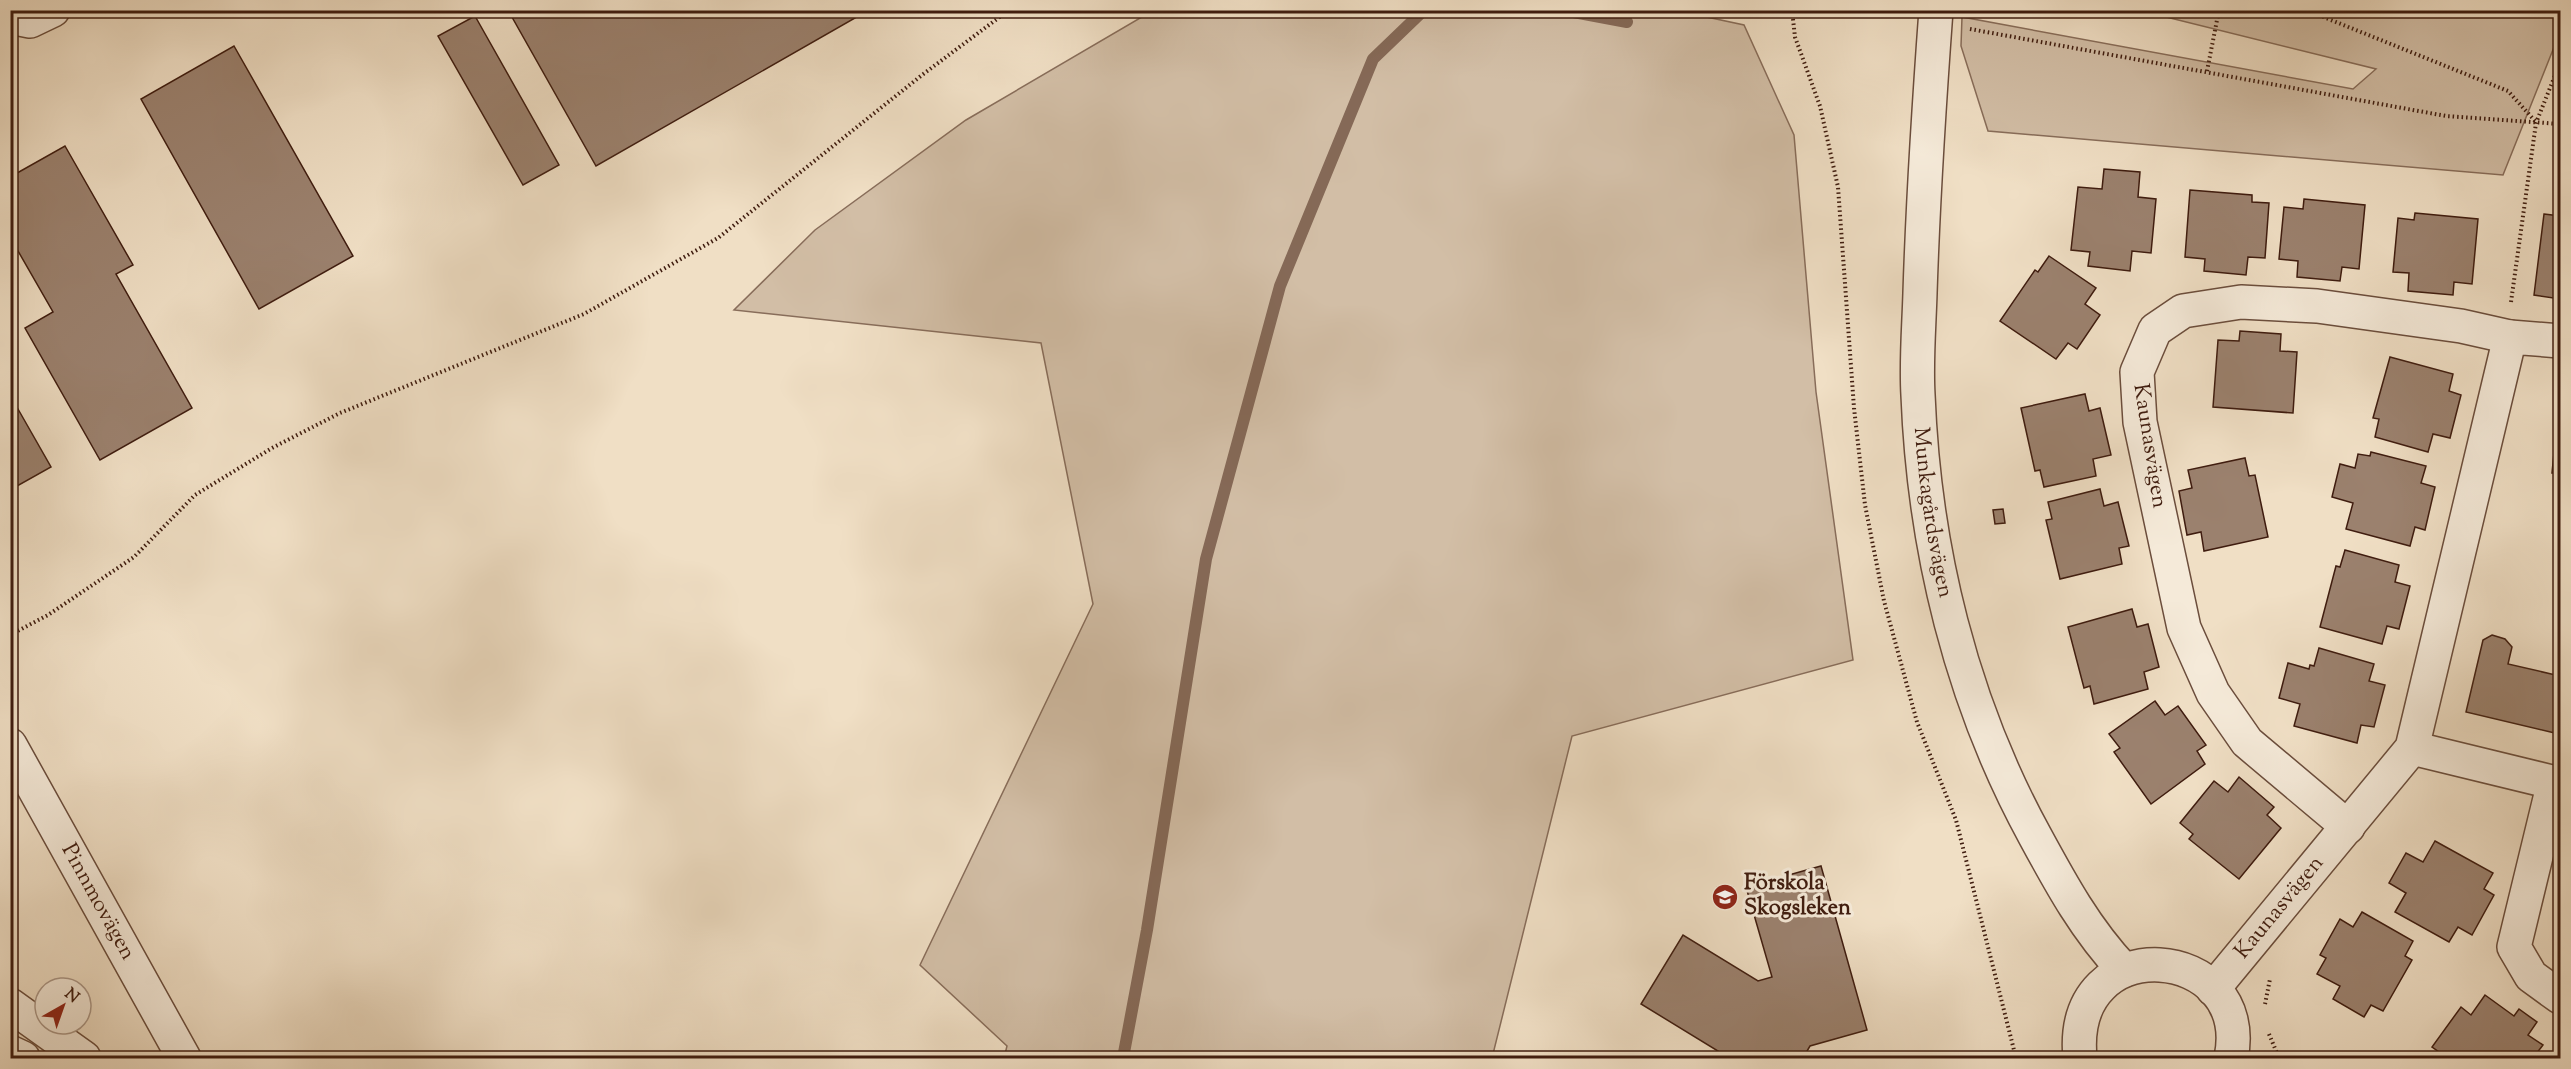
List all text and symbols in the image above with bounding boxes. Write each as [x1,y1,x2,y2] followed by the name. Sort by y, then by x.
[2123,382,2175,510] street label: Kaunasvägen
[1904,426,1961,601] street label: Munkagårdsvägen
[52,838,143,967] street label: Pinnmovägen
[2228,849,2332,967] street label: Kaunasvägen
[1744,868,1851,925] place label: Förskola Skogsleken
[1710,882,1740,912] school or university icon: Förskola Skogsleken
[33,976,93,1036] north arrow
[59,984,83,1009] text: N

